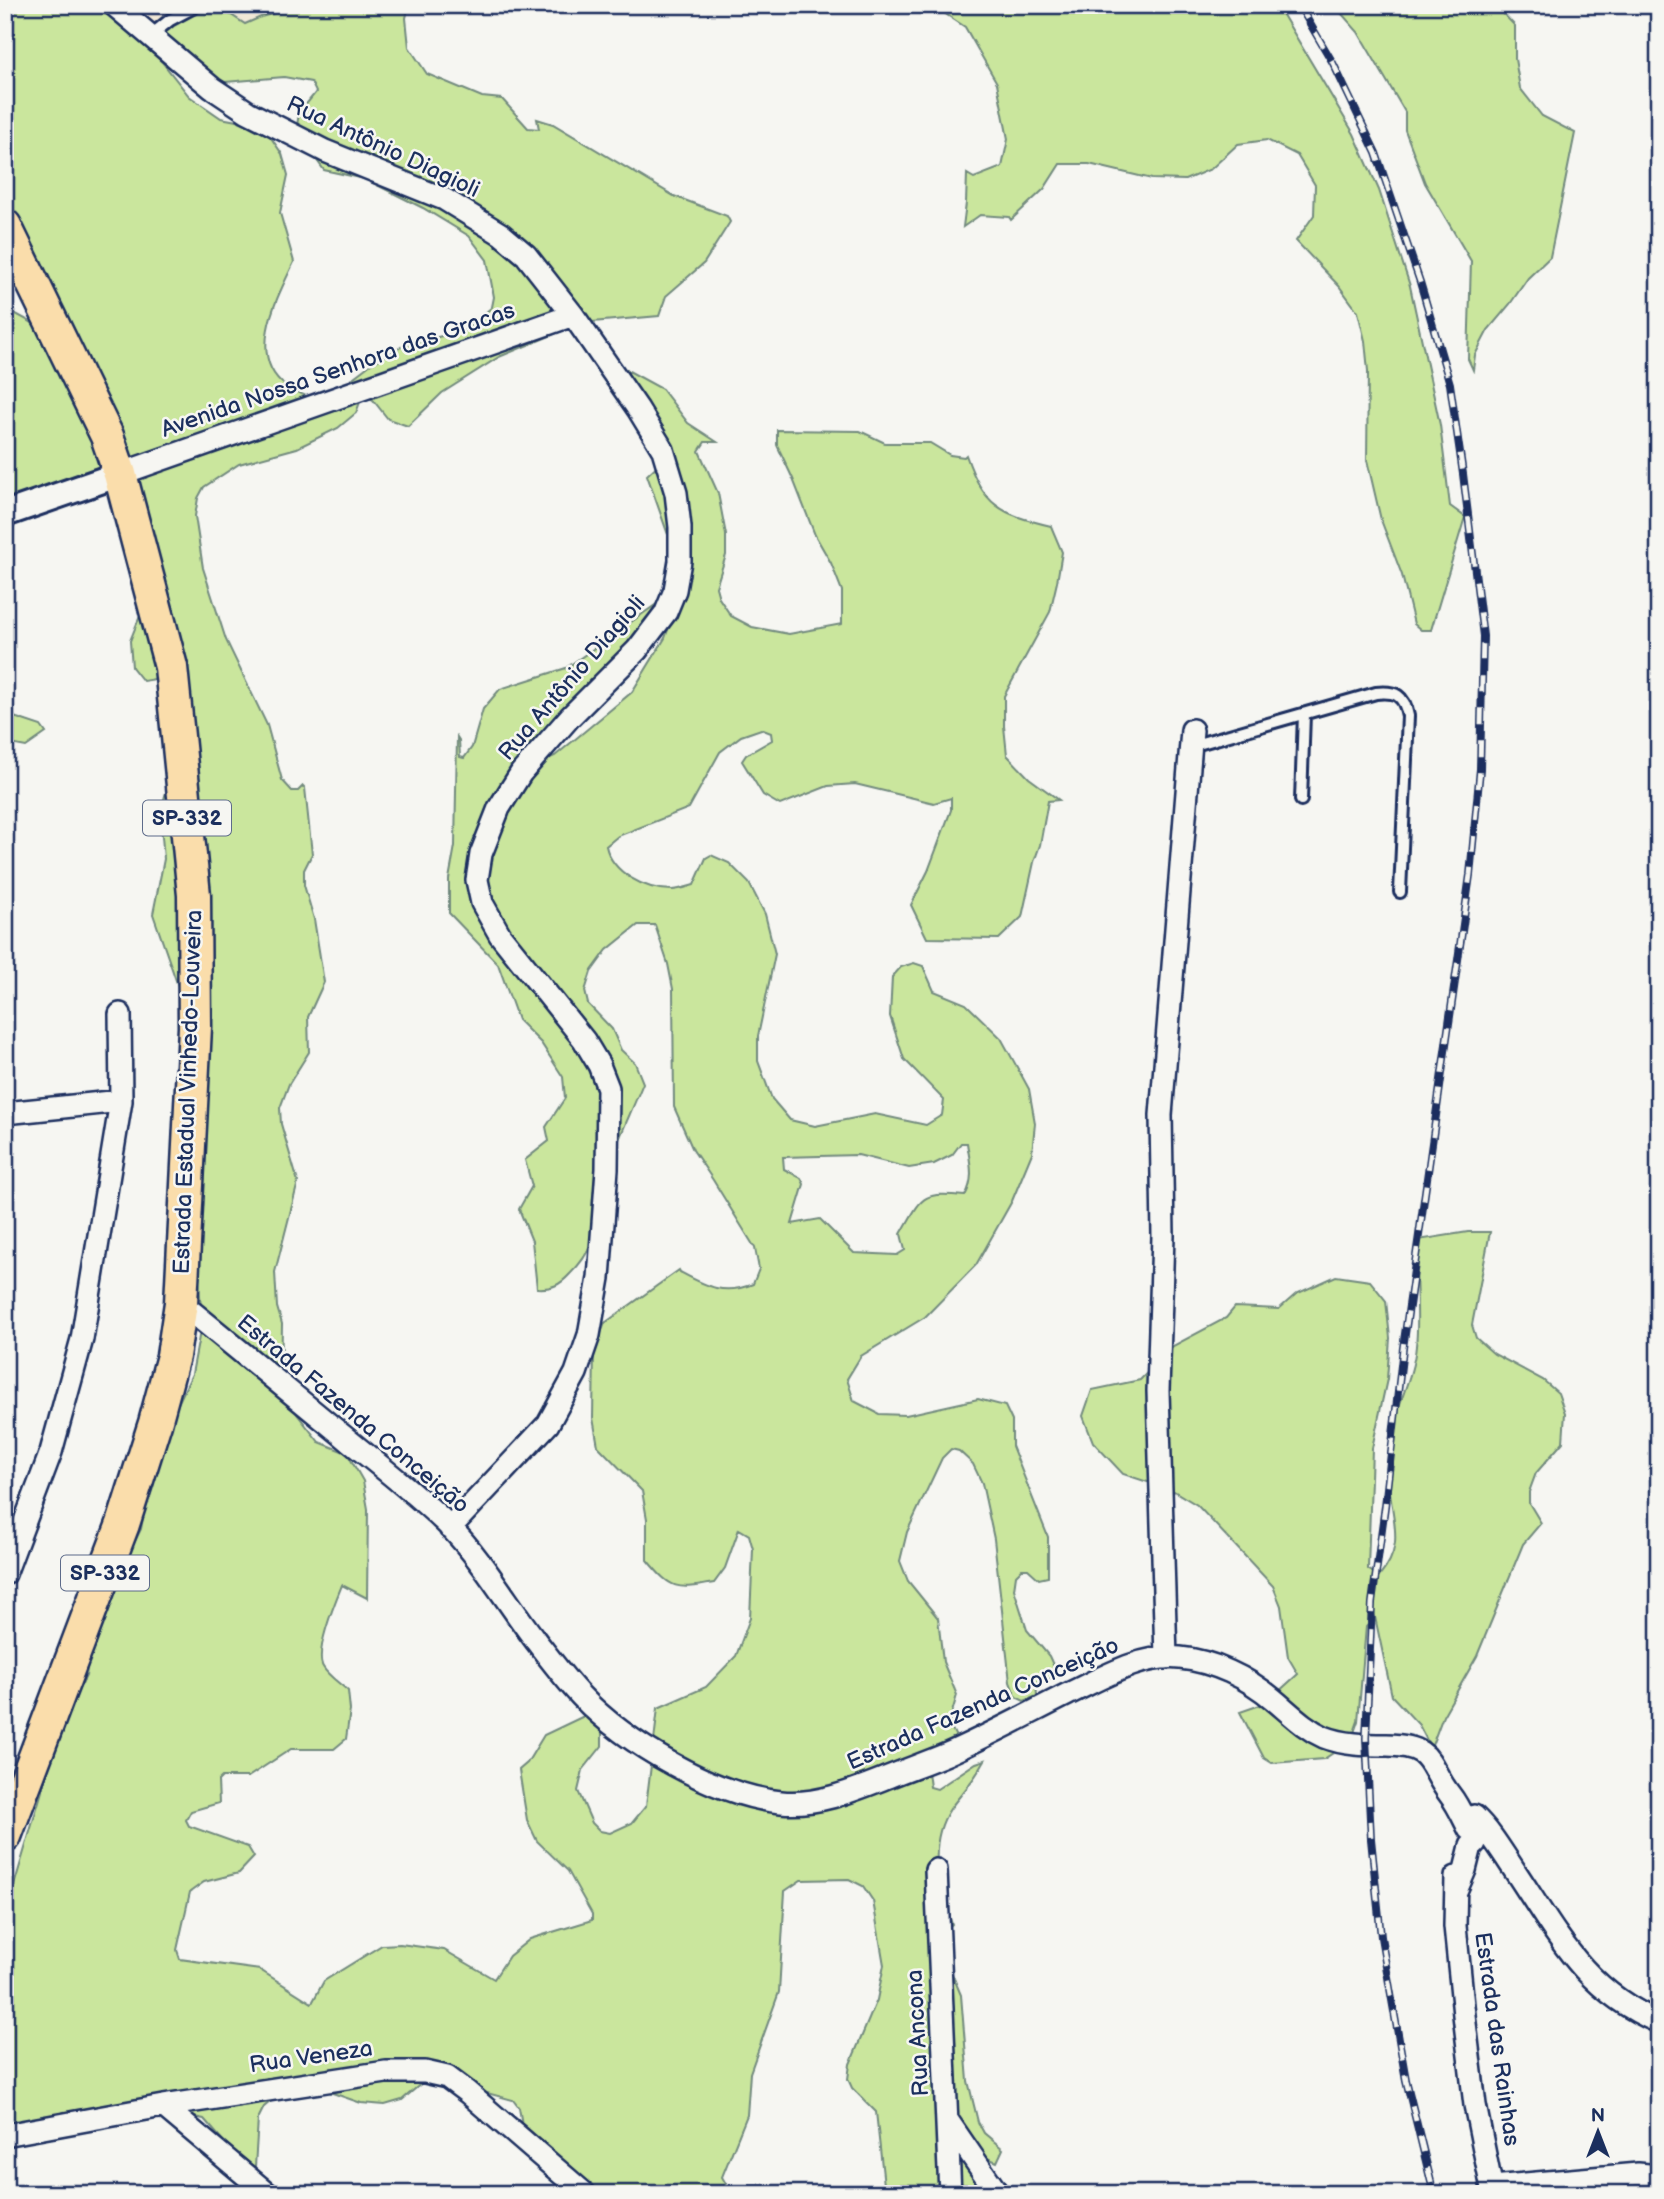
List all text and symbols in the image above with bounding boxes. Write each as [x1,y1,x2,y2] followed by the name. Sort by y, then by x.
[282,90,484,204] street label: Rua Antônio Diagioli
[157,296,519,444] street label: Avenida Nossa Senhora das Gracas
[493,590,651,766] street label: Rua Antônio Diagioli
[143,800,231,836] road number: SP-332
[168,909,208,1275] street label: Estrada Estadual Vinhedo-Louveira
[231,1309,475,1519] street label: Estrada Fazenda Conceição
[61,1556,149,1590] road number: SP-332
[843,1631,1123,1777] street label: Estrada Fazenda Conceição
[1468,1930,1526,2148] street label: Estrada das Rainhas
[901,1969,935,2097] street label: Rua Ancona
[248,2034,374,2080] street label: Rua Veneza
[1562,2098,1632,2168] north arrow
[1591,2105,1605,2128] text: N

